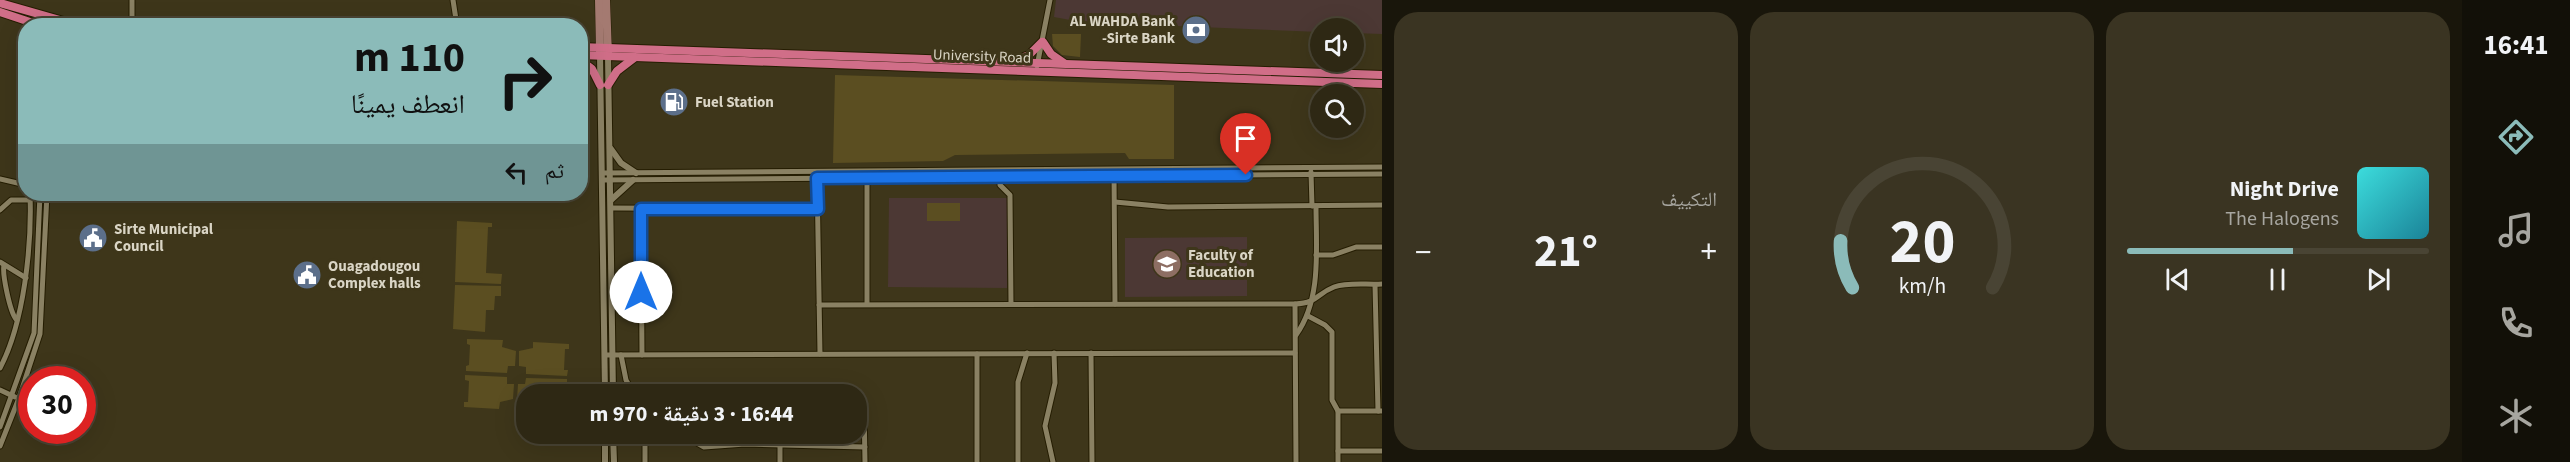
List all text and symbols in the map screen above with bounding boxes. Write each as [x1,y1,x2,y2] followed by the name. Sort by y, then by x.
[1069,11,1176,49] place label: AL WAHDA Bank -Sirte Bank
[1180,14,1212,46] bank icon: AL WAHDA Bank -Sirte Bank
[1310,18,1364,138] map controls
[1310,18,1364,72] button: sound
[2483,26,2549,65] text: 16:41
[354,28,465,88] text: 110 m
[486,42,564,120] icon: right
[932,44,1031,69] street label: University Road
[1310,84,1364,138] button: search
[351,85,465,124] text: انعطف يمينًا
[658,86,690,118] fuel station icon: Fuel Station
[695,92,774,113] place label: Fuel Station
[1220,113,1271,175] pin
[2495,116,2537,158] icon: directions
[1229,122,1262,155] icon: arrive
[545,155,564,187] text: ثم
[500,156,533,189] icon: left
[2230,173,2339,205] text: Night Drive
[1661,186,1717,214] text: التكييف
[1889,198,1955,287] text: 20
[2225,205,2339,233] text: The Halogens
[2495,209,2537,251] icon: music
[114,219,214,257] place label: Sirte Municipal Council
[1534,220,1598,284] text: 21°
[77,222,109,254] public building icon: Sirte Municipal Council
[1415,229,1431,276] text: −
[1701,229,1717,276] text: +
[1188,245,1254,283] place label: Faculty of Education
[1151,248,1183,280] school or university icon: Faculty of Education
[328,256,421,294] place label: Ouagadougou Complex halls
[291,259,323,291] public building icon: Ouagadougou Complex halls
[609,260,673,324] position arrow
[2161,263,2194,296] icon: previous
[2261,263,2294,296] icon: pause
[2362,263,2395,296] icon: next
[1898,271,1946,302] text: km/h
[2495,302,2537,344] icon: phone
[18,366,96,444] speed limit sign: 30
[2495,395,2537,437] icon: climate
[589,398,794,430] text: 16:44 · 3 دقيقة · 970 m

